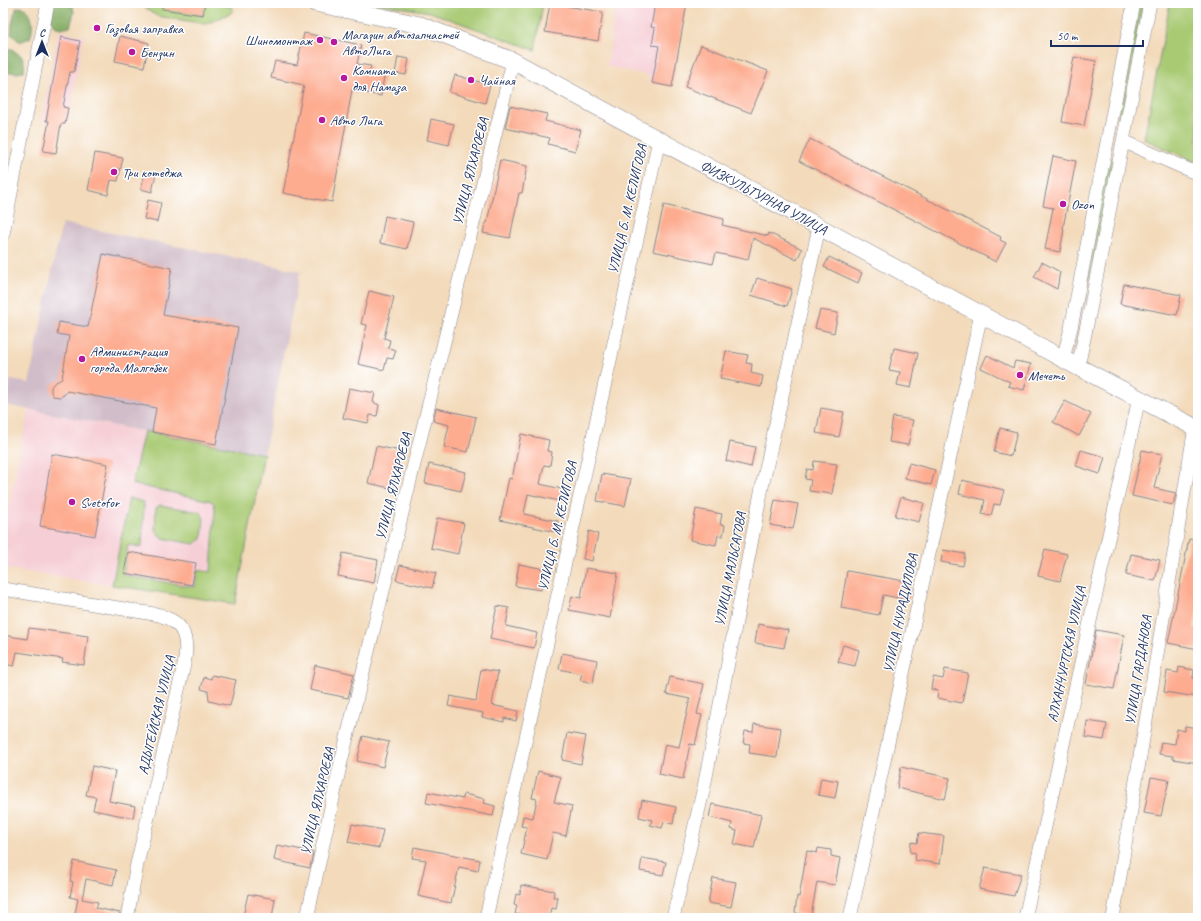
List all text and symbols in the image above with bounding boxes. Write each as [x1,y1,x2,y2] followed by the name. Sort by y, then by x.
[105,20,184,37] place label: Газовая заправка
[22,22,62,62] north arrow
[1051,22,1143,48] scale bar
[92,23,102,33] marker: Газовая заправка
[39,25,46,39] text: С
[342,26,460,59] place label: Магазин автозапчастей АвтоЛига
[1057,28,1079,44] text: 50 m
[245,32,314,49] place label: Шиномонтаж
[315,35,325,45] marker: Шиномонтаж
[329,37,339,47] marker: Магазин автозапчастей АвтоЛига
[140,44,175,61] place label: Бензин
[127,47,137,57] marker: Бензин
[352,62,407,95] place label: Комната для Намаза
[479,72,516,89] place label: Чайная
[339,73,349,83] marker: Комната для Намаза
[466,75,476,85] marker: Чайная
[330,112,384,129] place label: Авто Лига
[317,115,327,125] marker: Авто Лига
[449,115,492,226] street label: УЛИЦА ЯЛХАРОЕВА
[604,142,651,275] street label: УЛИЦА Б. М. КЕЛИГОВА
[697,157,831,239] street label: ФИЗКУЛЬТУРНАЯ УЛИЦА
[122,164,183,181] place label: Три котеджа
[109,167,119,177] marker: Три котеджа
[1071,196,1095,213] place label: Ozon
[1058,199,1068,209] marker: Ozon
[90,343,169,376] place label: Администрация города Малгобек
[77,354,87,364] marker: Администрация города Малгобек
[1028,367,1066,384] place label: Мечеть
[1015,370,1025,380] marker: Мечеть
[372,430,415,541] street label: УЛИЦА ЯЛХАРОЕВА
[534,459,581,592] street label: УЛИЦА Б. М. КЕЛИГОВА
[80,494,121,511] place label: Svetofor
[67,497,77,507] marker: Svetofor
[711,510,750,628] street label: УЛИЦА МАЛЬСАГОВА
[880,551,922,674] street label: УЛИЦА НУРАДИЛОВА
[1044,584,1089,723] street label: АЛХАНЧУРТСКАЯ УЛИЦА
[1121,613,1156,726] street label: УЛИЦА ГАРДАНОВА
[135,653,179,776] street label: АДЫГЕЙСКАЯ УЛИЦА
[297,745,338,856] street label: УЛИЦА ЯЛХАРОЕВА

